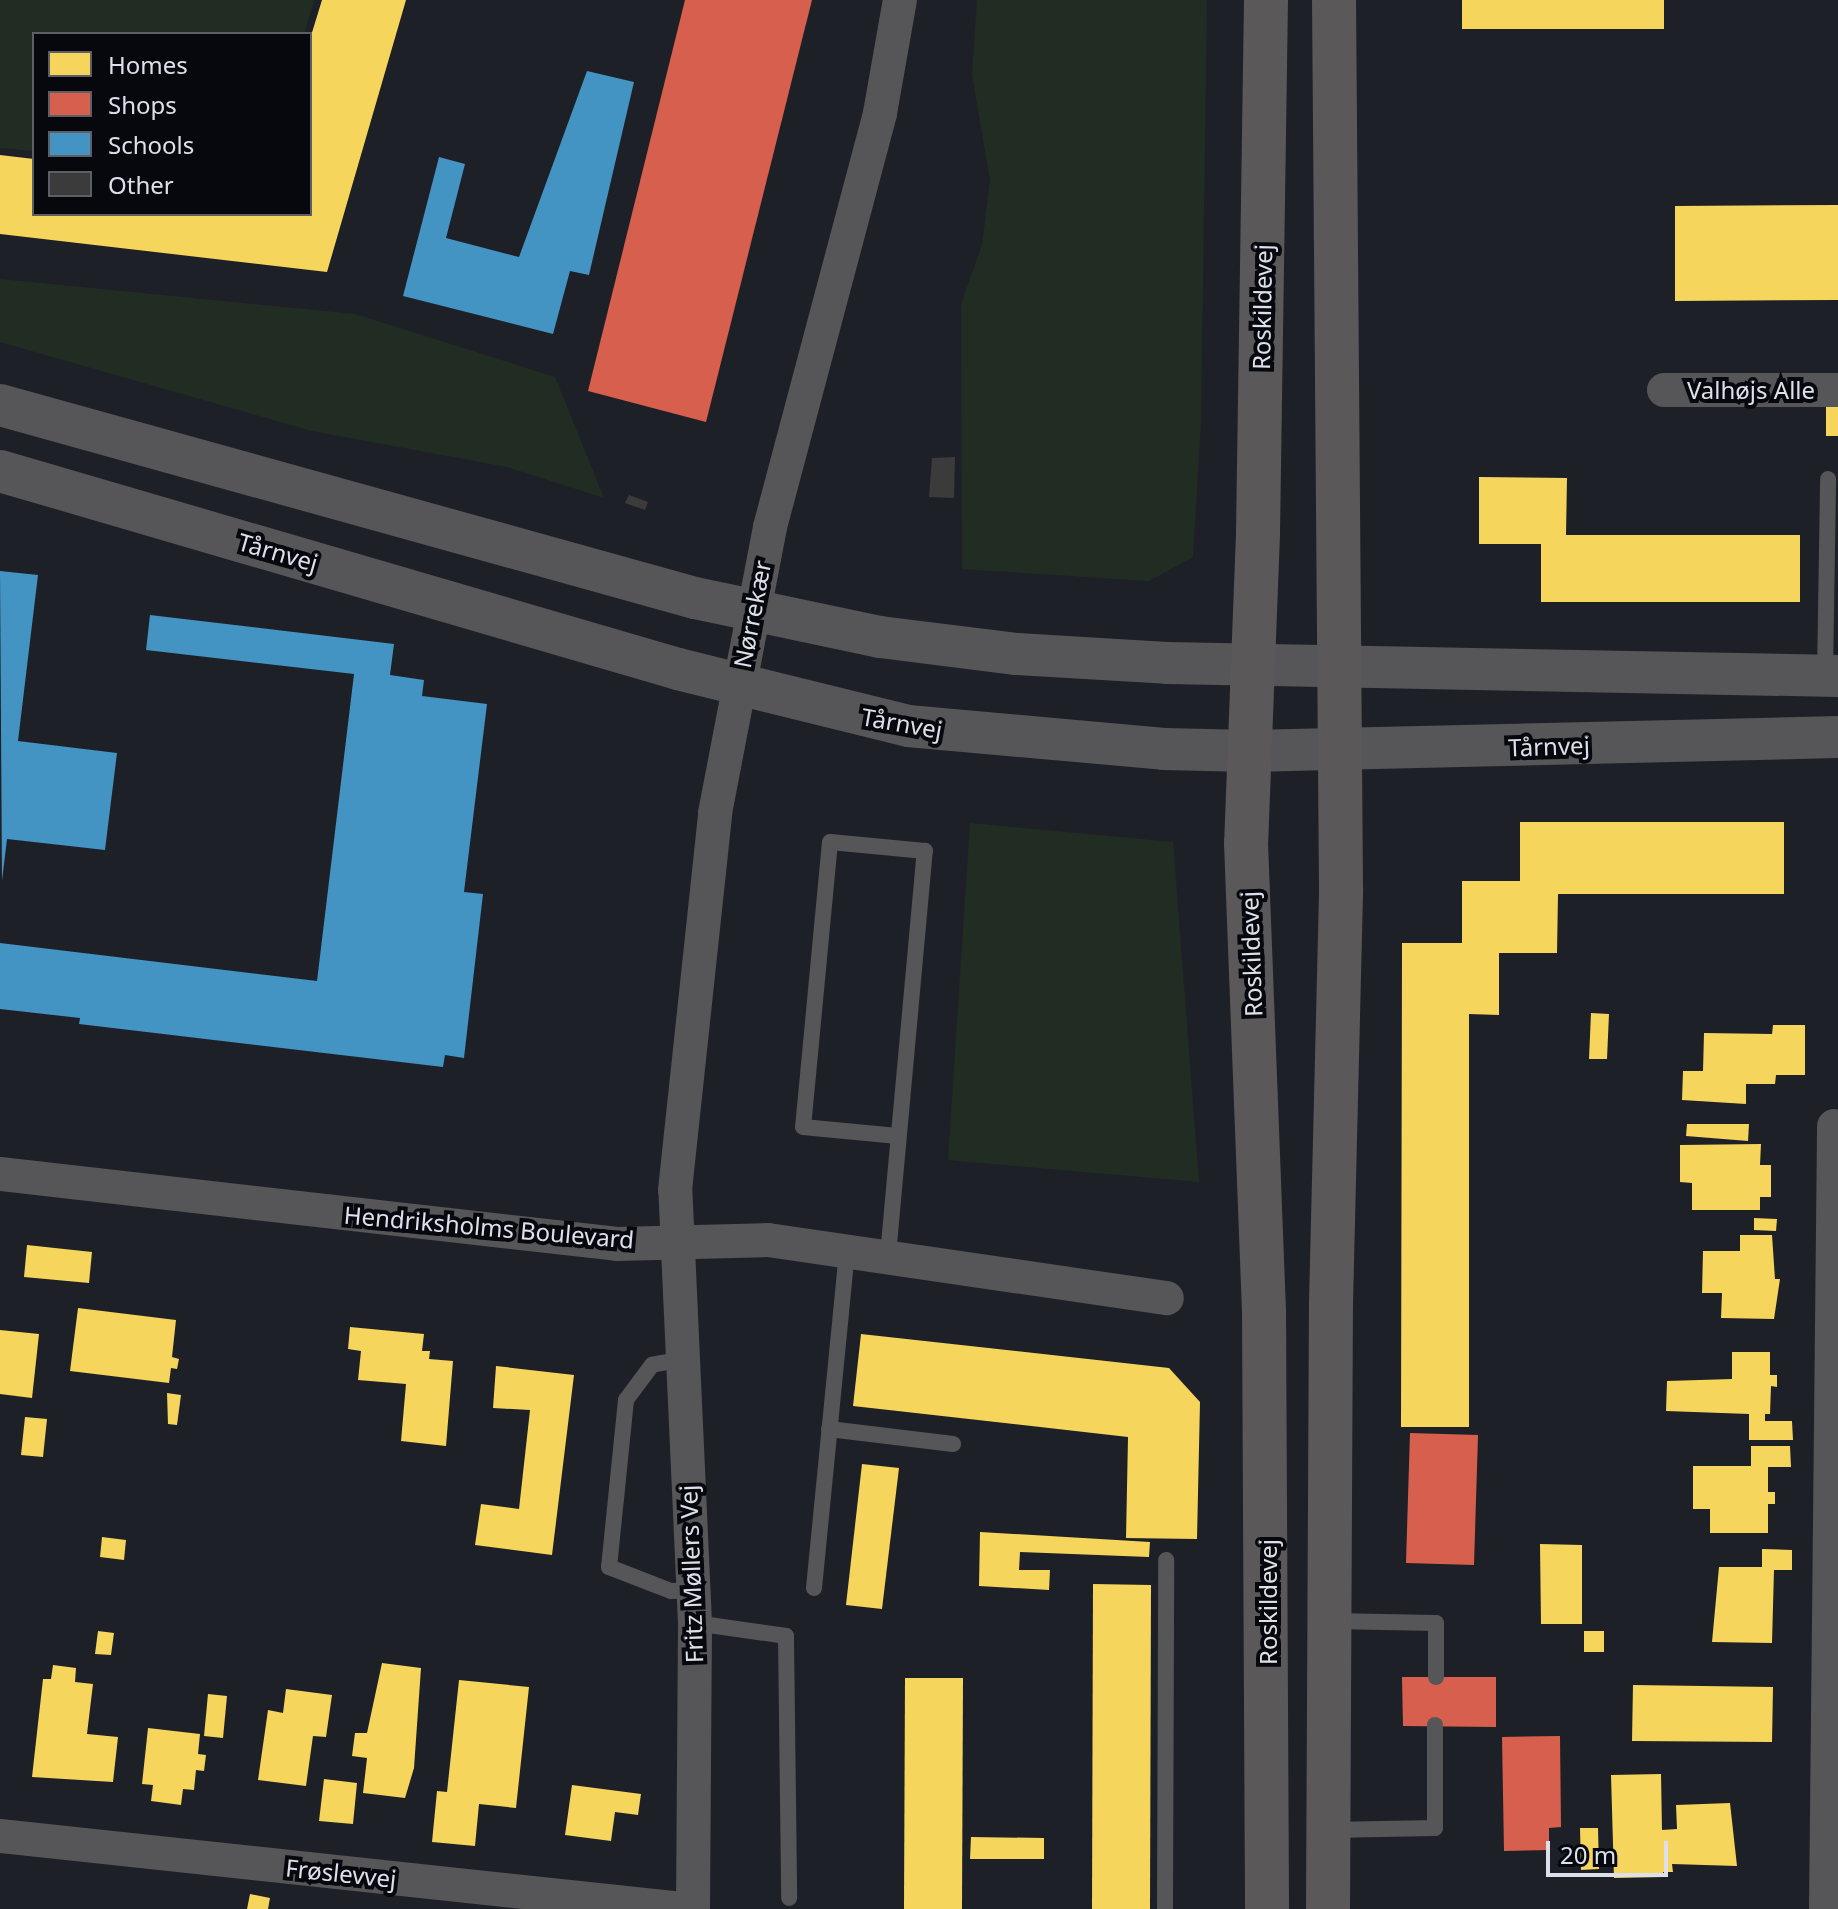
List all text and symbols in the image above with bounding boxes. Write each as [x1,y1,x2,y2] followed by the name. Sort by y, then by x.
[32,32,312,216] legend
[108,48,188,81] text: Homes
[108,88,177,121] text: Shops
[108,128,194,161] text: Schools
[108,168,174,201] text: Other
[1247,244,1277,370] street label: Roskildevej
[1687,376,1815,404] street label: Valhøjs Alle
[235,527,321,577] street label: Tårnvej
[727,558,777,670] street label: Nørrekær
[859,702,945,744] street label: Tårnvej
[1508,730,1590,762] street label: Tårnvej
[1234,891,1268,1017] street label: Roskildevej
[343,1200,635,1254] street label: Hendriksholms Boulevard
[673,1484,709,1664] street label: Fritz Møllers Vej
[1254,1539,1282,1665] street label: Roskildevej
[1550,1825,1672,1875] scale bar
[1560,1838,1616,1871] text: 20 m
[284,1853,398,1893] street label: Frøslevvej

